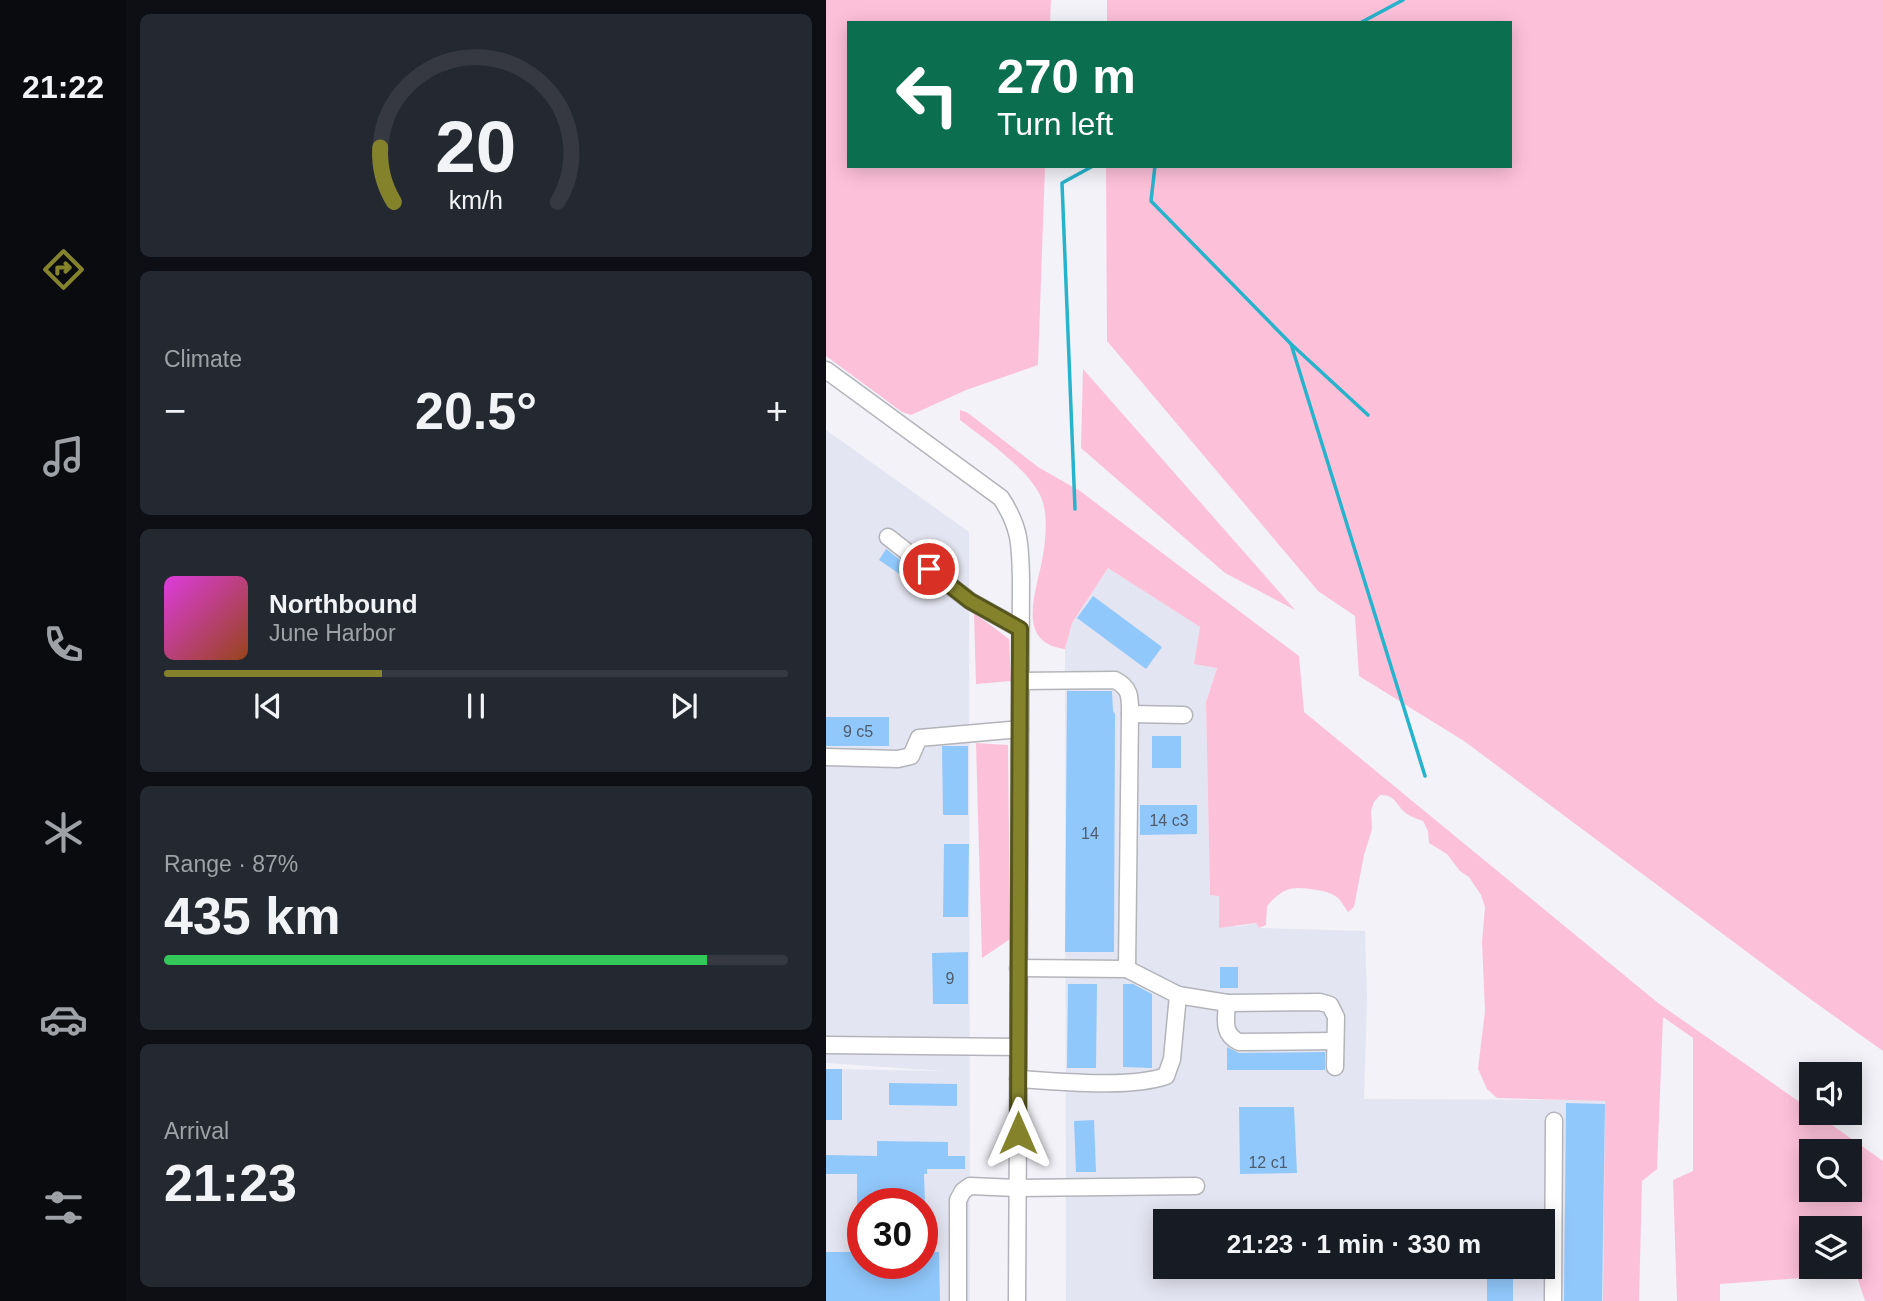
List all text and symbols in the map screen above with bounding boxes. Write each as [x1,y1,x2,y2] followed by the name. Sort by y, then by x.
[882,49,973,140] icon: left
[997,49,1136,103] text: 270 m
[22,69,104,105] text: 21:22
[436,106,516,187] text: 20
[997,106,1113,142] text: Turn left
[449,186,503,214] text: km/h
[39,245,88,294] icon: directions
[164,346,242,372] text: Climate
[415,382,537,440] text: 20.5°
[164,390,186,432] text: −
[766,390,788,432] text: +
[39,432,88,481] icon: music
[899,539,959,599] pin
[910,550,948,588] icon: arrive
[269,589,418,619] text: Northbound
[39,620,88,669] icon: phone
[269,620,396,646] text: June Harbor
[249,687,287,725] icon: previous
[457,687,495,725] icon: pause
[665,687,703,725] icon: next
[843,723,873,740] house number: 9 с5
[39,808,88,857] icon: climate
[1149,812,1189,829] house number: 14 с3
[1081,825,1099,842] house number: 14
[164,851,298,877] text: Range · 87%
[164,887,340,945] text: 435 km
[946,970,955,987] house number: 9
[39,995,88,1044] icon: car
[1799,1062,1862,1279] map controls
[1799,1062,1862,1125] button: sound
[981,1096,1055,1170] position arrow
[164,1118,229,1144] text: Arrival
[1799,1139,1862,1202] button: search
[164,1154,297,1212] text: 21:23
[1248,1154,1288,1171] house number: 12 с1
[39,1183,88,1232] icon: filters
[847,1188,938,1279] speed limit sign: 30
[1799,1216,1862,1279] button: layers
[1227,1229,1481,1259] text: 21:23 · 1 min · 330 m

